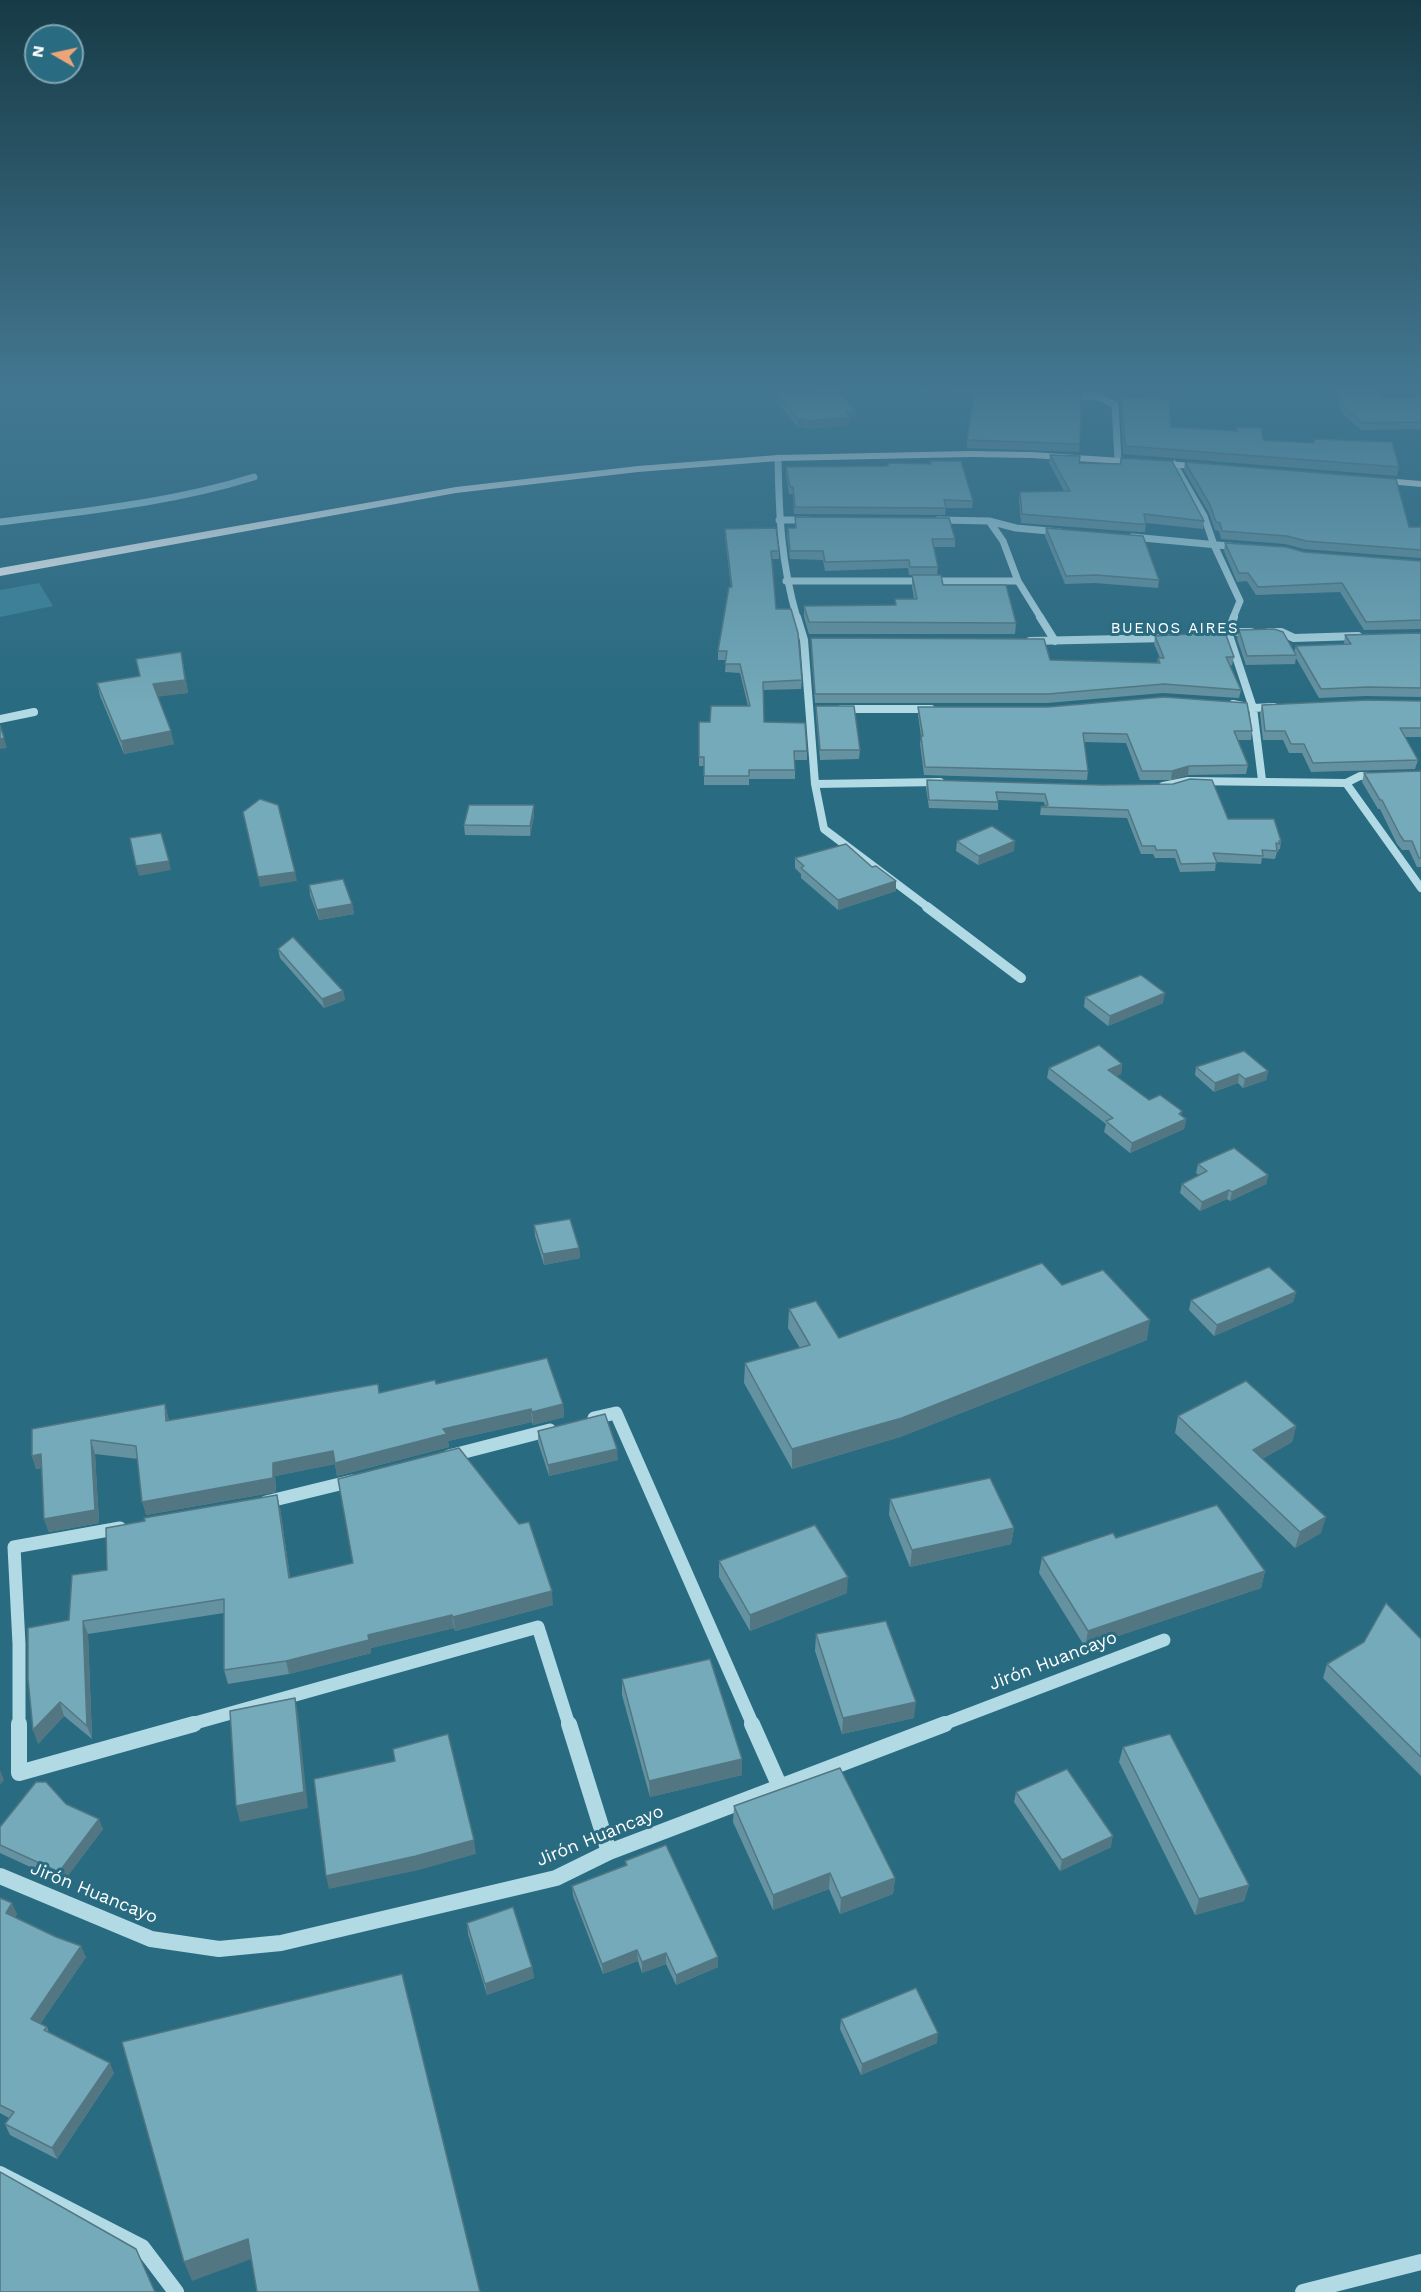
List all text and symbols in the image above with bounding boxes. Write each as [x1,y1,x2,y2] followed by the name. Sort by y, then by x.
[24,24,84,84] north arrow
[27,44,48,59] text: N
[1111,620,1239,638] district label: BUENOS AIRES
[986,1627,1120,1695] street label: Jirón Huancayo
[533,1801,667,1871] street label: Jirón Huancayo
[27,1858,161,1928] street label: Jirón Huancayo

